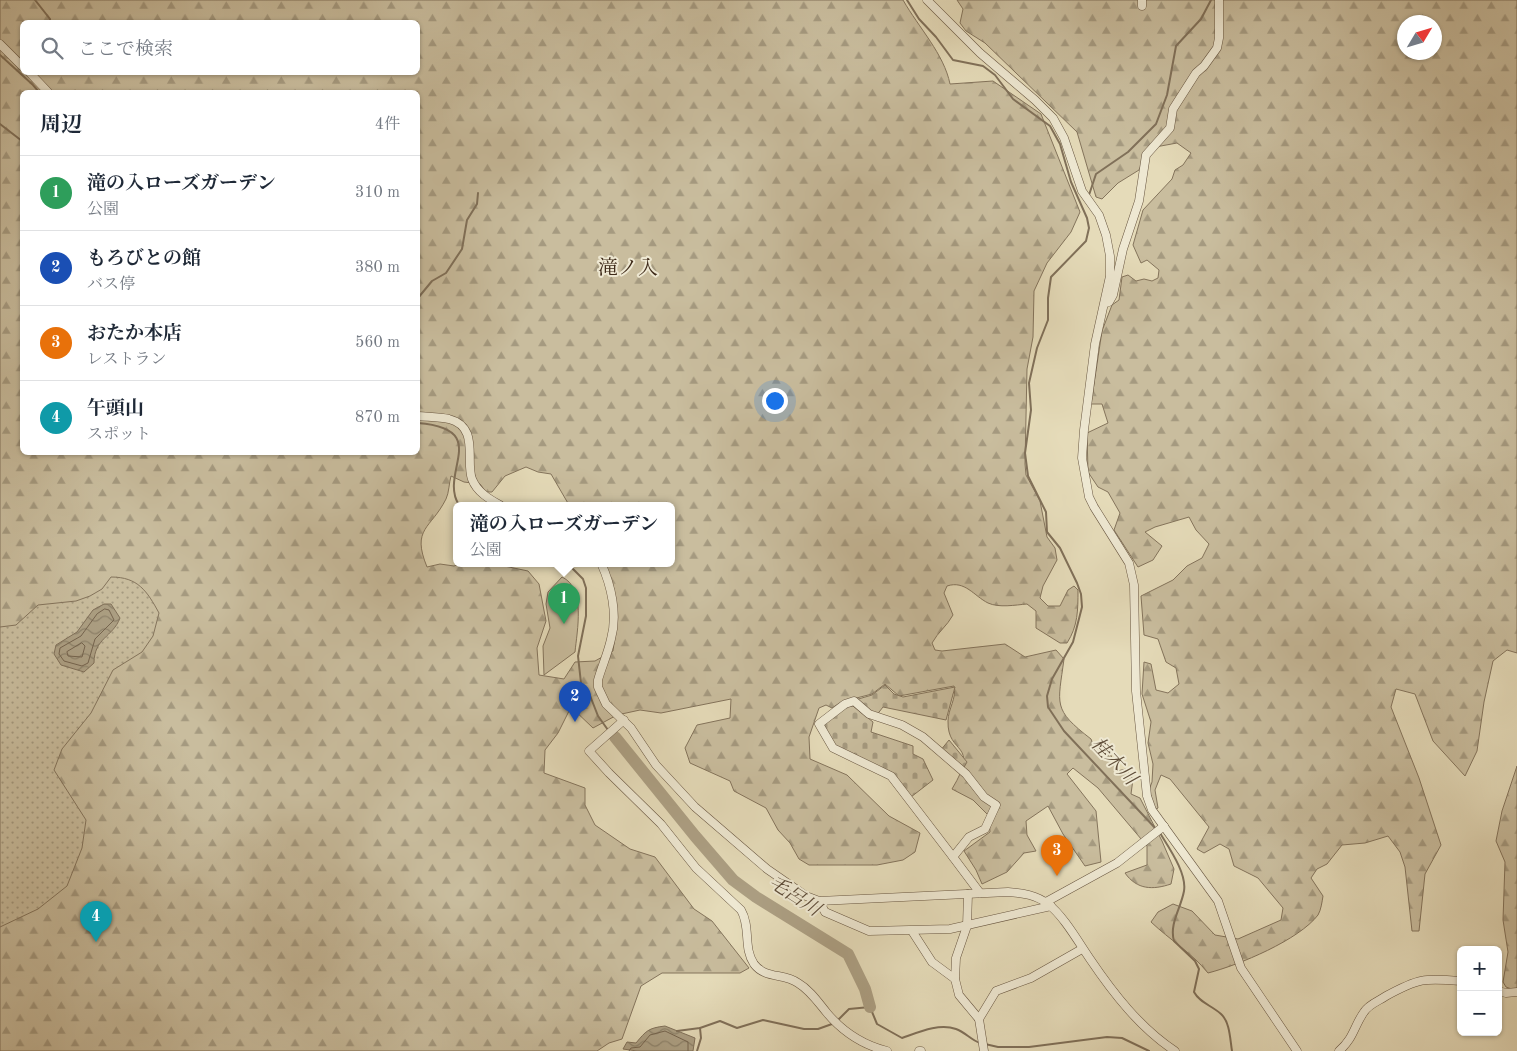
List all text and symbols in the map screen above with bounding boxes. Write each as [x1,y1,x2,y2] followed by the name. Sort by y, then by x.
[1397,15,1442,60] north arrow
[20,20,420,75] search box
[38,34,66,62] icon: search
[78,41,173,60] text: ここで検索
[40,115,82,136] text: 周辺
[375,117,400,133] text: 4件
[87,175,276,194] text: 滝の入ローズガーデン
[51,185,61,201] text: 1
[355,185,400,201] text: 310 m
[87,202,119,218] text: 公園
[87,250,201,269] text: もろびとの館
[598,257,658,279] district label: 滝ノ入
[51,260,61,276] text: 2
[355,260,400,276] text: 380 m
[87,277,135,293] text: バス停
[87,325,182,344] text: おたか本店
[51,335,61,351] text: 3
[355,335,400,351] text: 560 m
[87,352,167,368] text: レストラン
[762,388,788,414] your location
[87,400,144,419] text: 午頭山
[51,410,61,426] text: 4
[355,410,400,426] text: 870 m
[87,427,151,443] text: スポット
[453,502,675,567] popup
[470,516,658,535] text: 滝の入ローズガーデン
[470,543,502,559] text: 公園
[548,583,580,624] pin: 1
[559,681,591,722] pin: 2
[1087,733,1142,791] water label: 桂木川
[1041,835,1073,876] pin: 3
[765,872,826,922] water label: 毛呂川
[80,901,112,942] pin: 4
[1457,946,1502,1036] map controls
[1457,946,1502,991] button: +
[1457,991,1502,1036] button: −

